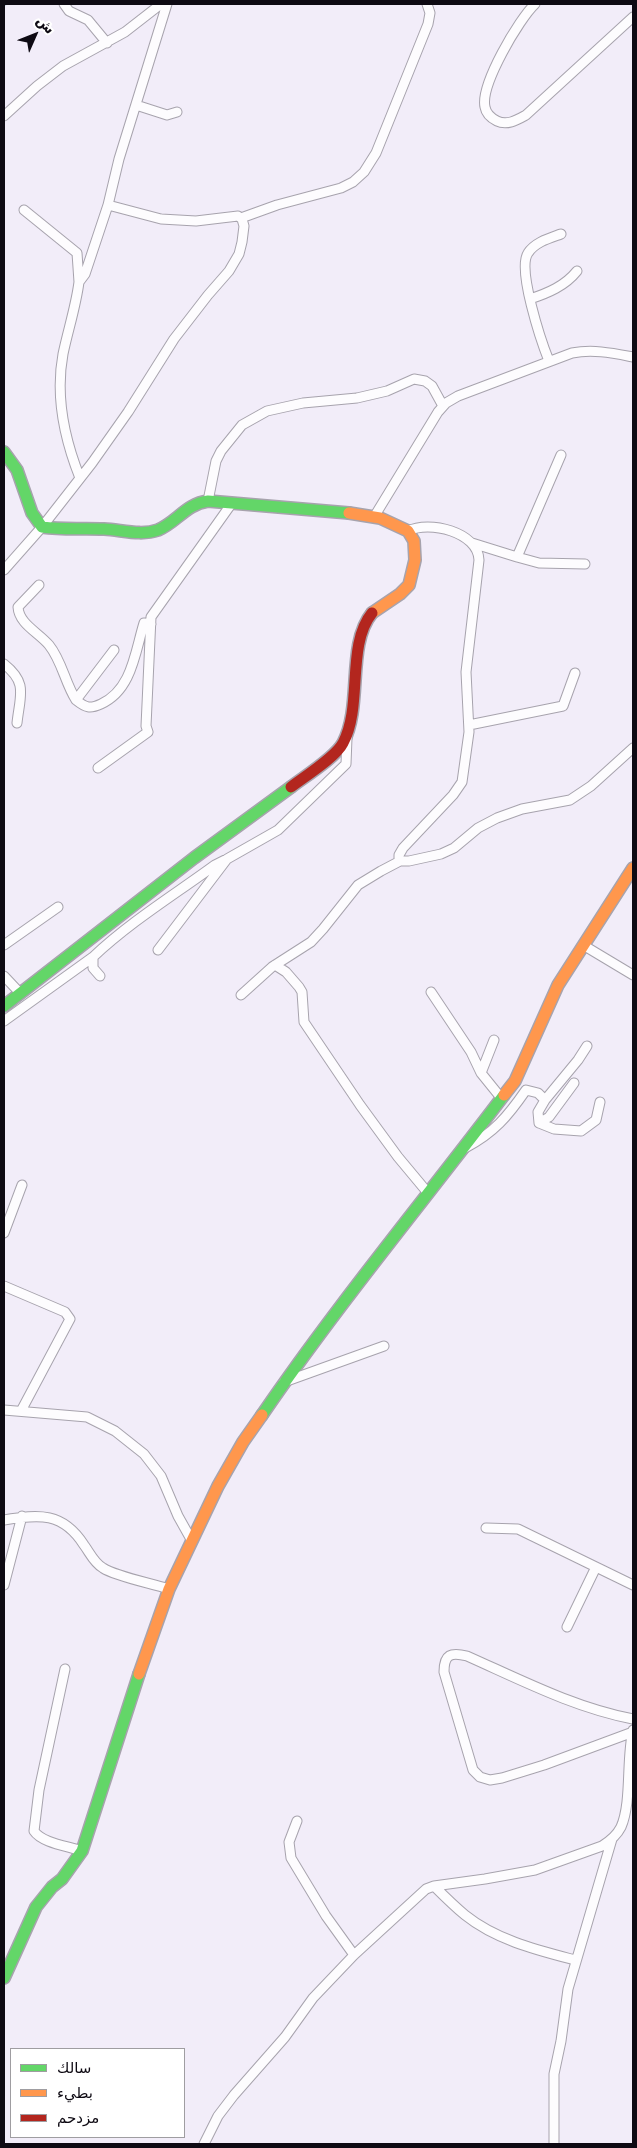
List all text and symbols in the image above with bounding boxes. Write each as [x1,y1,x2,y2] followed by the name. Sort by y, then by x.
[10,10,60,60] north arrow
[33,12,58,37] text: ش
[10,2048,185,2138] legend
[57,2059,91,2077] text: سالك
[57,2084,93,2102] text: بطيء
[57,2109,99,2127] text: مزدحم

